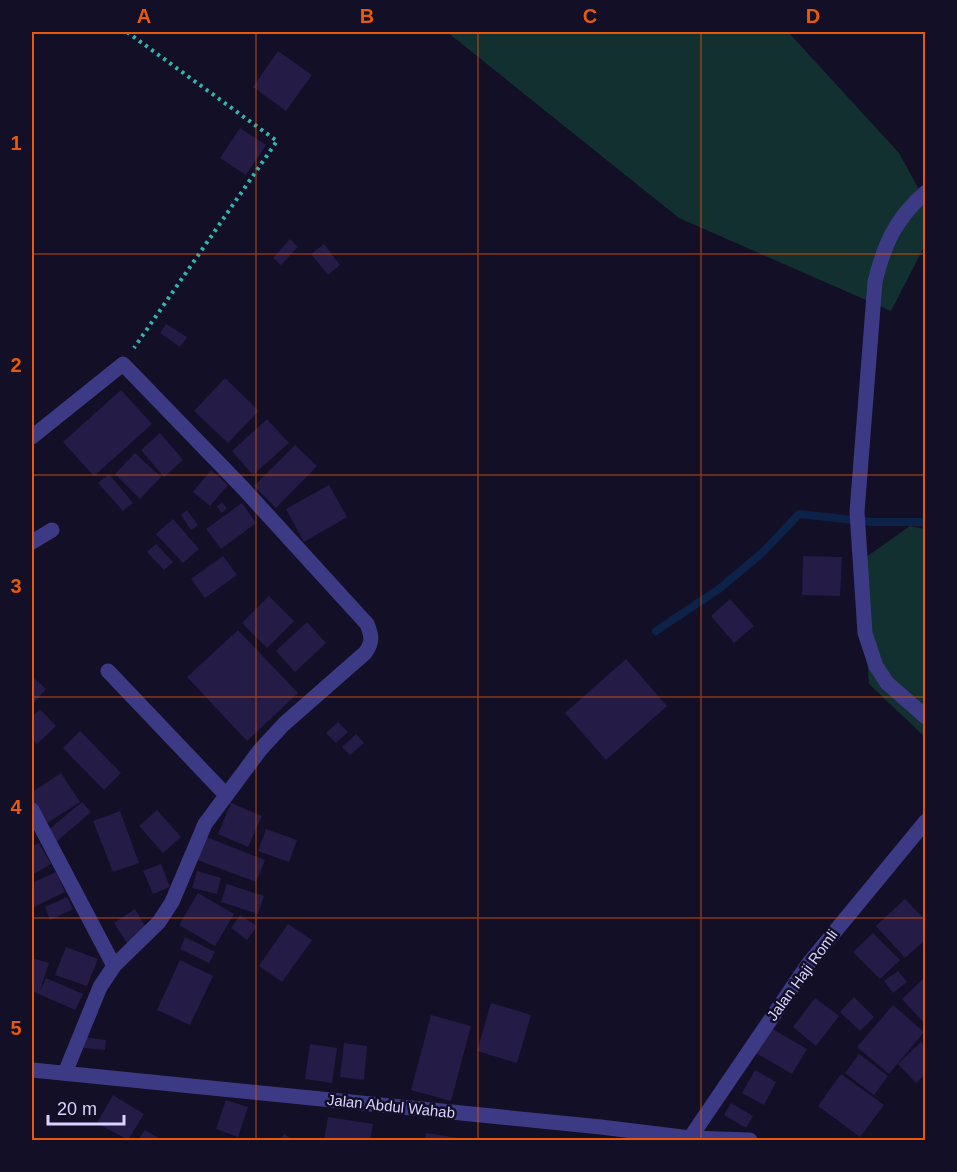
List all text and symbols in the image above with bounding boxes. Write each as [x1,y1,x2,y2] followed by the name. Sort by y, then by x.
[137,5,151,27] text: A
[360,5,374,27] text: B
[583,5,597,27] text: C
[806,5,820,27] text: D
[10,132,22,154] text: 1
[10,354,22,376] text: 2
[10,575,22,597] text: 3
[10,796,22,818] text: 4
[763,926,841,1024] street label: Jalan Haji Romli
[10,1017,22,1039] text: 5
[48,1088,124,1126] scale bar
[326,1091,456,1121] street label: Jalan Abdul Wahab
[57,1099,97,1119] text: 20 m

